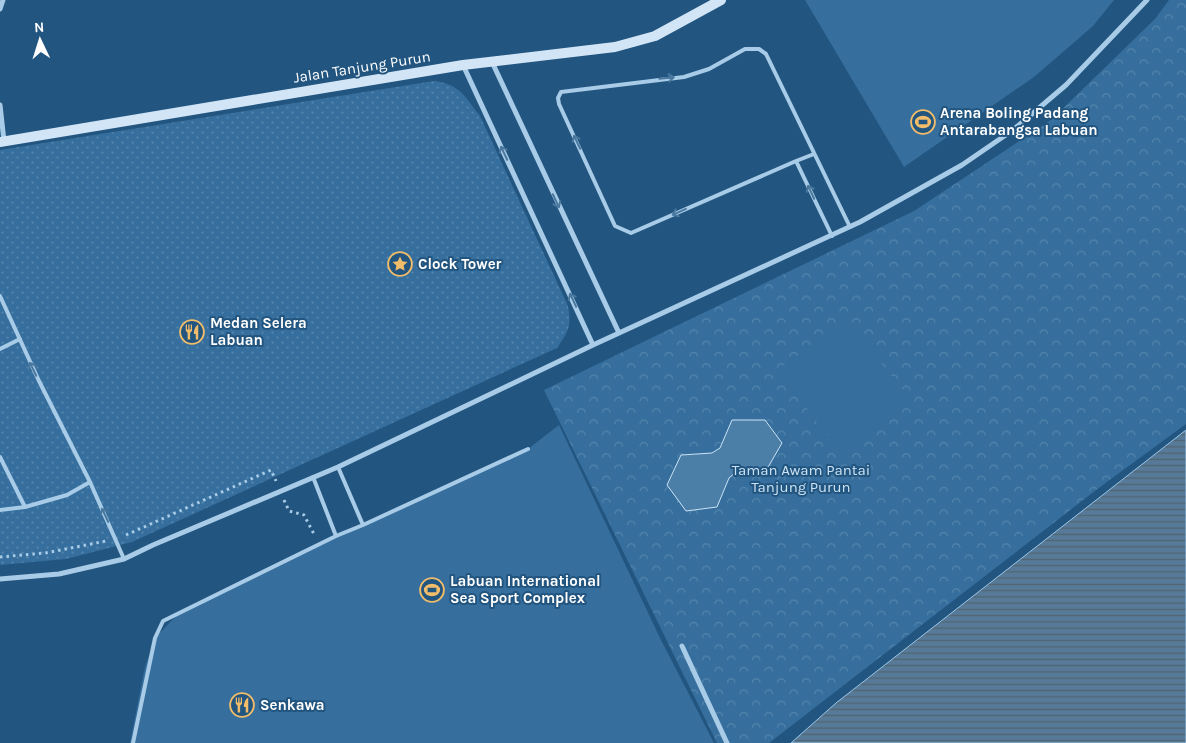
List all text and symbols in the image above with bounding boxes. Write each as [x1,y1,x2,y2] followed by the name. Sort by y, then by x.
[15,15,65,65] north arrow
[34,19,45,36] text: N
[292,47,432,87] street label: Jalan Tanjung Purun
[659,73,675,83] one-way arrow
[940,104,1098,139] place label: Arena Boling Padang Antarabangsa Labuan
[910,109,936,135] sports icon: Arena Boling Padang Antarabangsa Labuan
[571,135,581,150] one-way arrow
[499,146,509,161] one-way arrow
[805,185,815,200] one-way arrow
[552,193,562,208] one-way arrow
[672,208,687,218] one-way arrow
[387,251,413,277] place icon: Clock Tower
[418,255,502,273] place label: Clock Tower
[568,293,578,308] one-way arrow
[210,314,307,349] place label: Medan Selera Labuan
[179,319,205,345] restaurant icon: Medan Selera Labuan
[28,362,38,377] one-way arrow
[732,461,870,496] park label: Taman Awam Pantai Tanjung Purun
[99,507,109,522] one-way arrow
[450,572,601,607] place label: Labuan International Sea Sport Complex
[419,577,445,603] sports icon: Labuan International Sea Sport Complex
[229,692,255,718] restaurant icon: Senkawa
[260,696,325,714] place label: Senkawa

